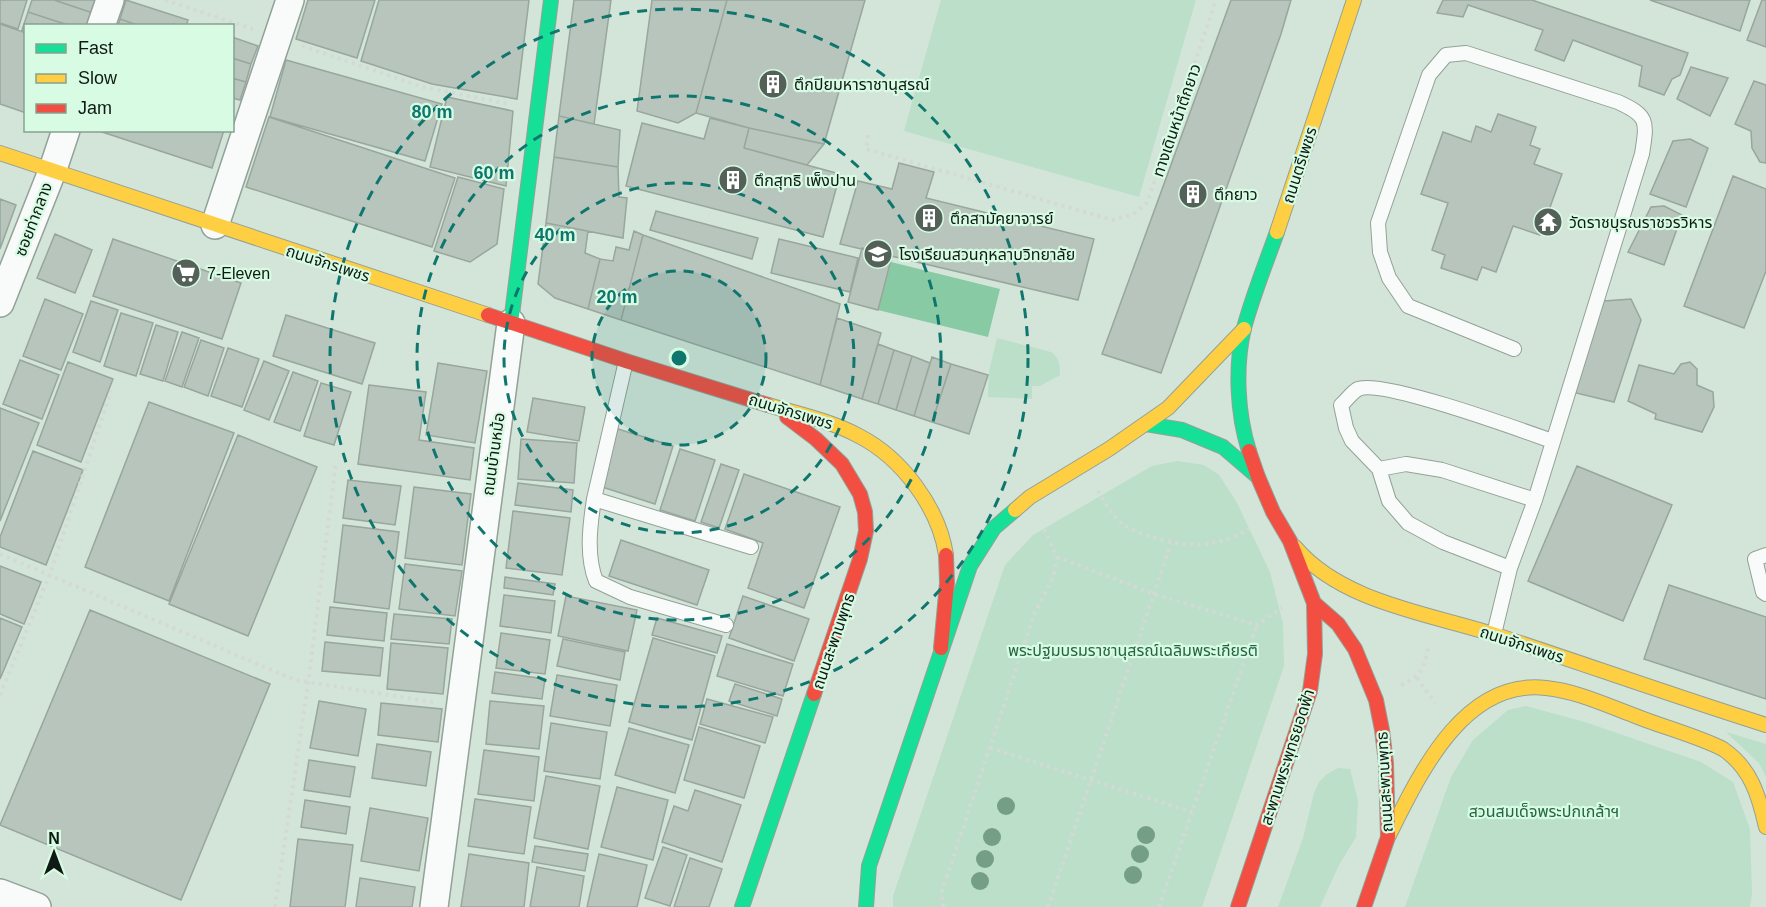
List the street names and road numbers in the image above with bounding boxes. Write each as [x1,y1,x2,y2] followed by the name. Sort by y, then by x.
[1149,61,1204,179] street label: ทางเดินหน้าตึกยาว
[1279,125,1320,206] street label: ถนนตรีเพชร
[12,180,55,258] street label: ซอยท่ากลาง
[284,242,372,285] street label: ถนนจักรเพชร
[747,391,835,432] street label: ถนนจักรเพชร
[479,411,508,497] street label: ถนนบ้านหม้อ
[809,591,859,692] street label: ถนนสะพานพุทธ
[1478,623,1566,666] street label: ถนนจักรเพชร
[1257,687,1318,828] street label: สะพานพระพุทธยอดฟ้า
[1373,731,1397,833] street label: ถนนสะพานพุทธ

